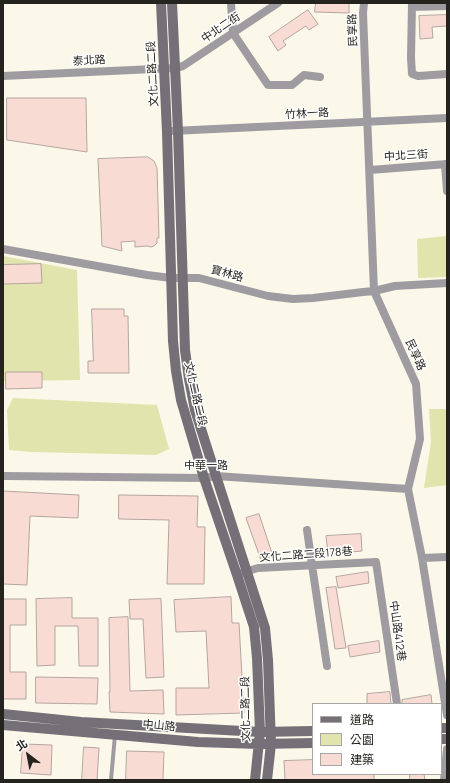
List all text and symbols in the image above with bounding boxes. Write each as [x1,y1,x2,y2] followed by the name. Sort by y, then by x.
[199,10,243,46] street label: 中北二街
[346,13,360,47] street label: 民享路
[145,41,161,107] street label: 文化二路二段
[72,54,106,68] street label: 泰北路
[285,106,329,122] street label: 竹林一路
[384,148,428,164] street label: 中北三街
[209,263,245,285] street label: 寶林路
[402,337,428,373] street label: 民享路
[181,360,209,428] street label: 文化二路二段
[184,459,228,473] street label: 中華一路
[259,545,353,565] street label: 文化二路二段178巷
[386,600,408,662] street label: 中山路412巷
[239,676,253,742] street label: 文化二路二段
[312,703,442,775] legend
[350,711,374,728] text: 道路
[142,718,176,734] street label: 中山路
[350,731,374,748] text: 公園
[8,735,48,775] north arrow
[13,735,30,754] text: 北
[350,751,374,768] text: 建築

